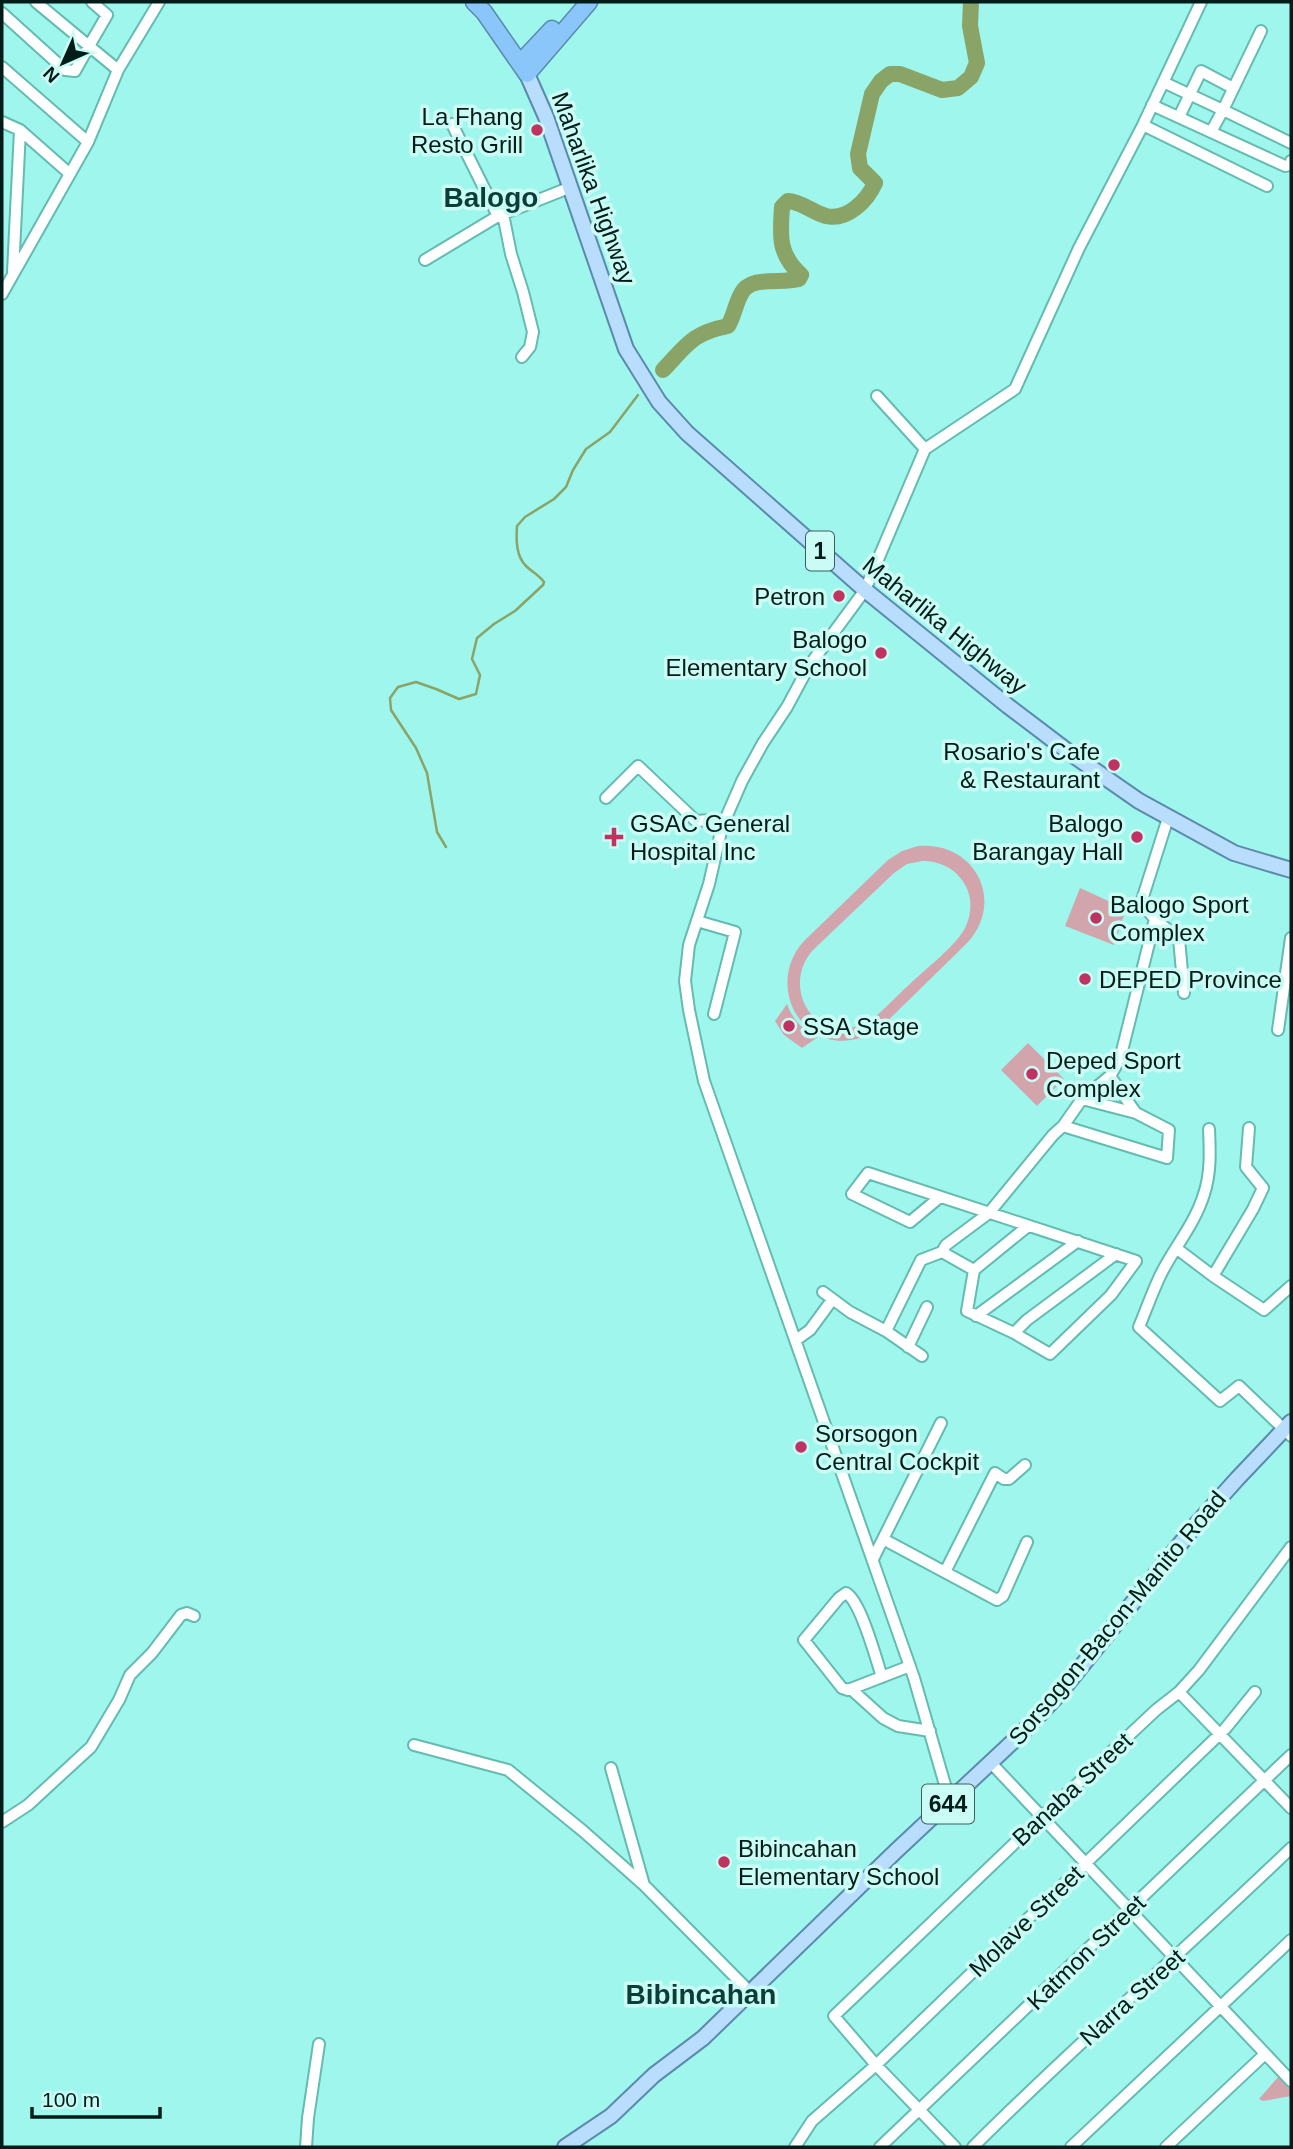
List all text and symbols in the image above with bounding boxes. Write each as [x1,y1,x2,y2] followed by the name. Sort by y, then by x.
[28,28,98,98] north arrow
[39,62,64,87] text: N
[547,88,641,288] street label: Maharlika Highway
[411,103,523,158] place label: La Fhang Resto Grill
[529,122,545,138] marker: La Fhang Resto Grill
[444,182,538,213] district label: Balogo
[806,531,834,570] road number: 1
[858,551,1032,699] street label: Maharlika Highway
[754,583,825,610] place label: Petron
[831,588,847,604] marker: Petron
[666,626,867,681] place label: Balogo Elementary School
[873,645,889,661] marker: Balogo Elementary School
[943,738,1100,793] place label: Rosario's Cafe & Restaurant
[1106,757,1122,773] marker: Rosario's Cafe & Restaurant
[630,810,790,865] place label: GSAC General Hospital Inc
[972,810,1123,865] place label: Balogo Barangay Hall
[604,827,624,847] marker: GSAC General Hospital Inc
[1129,829,1145,845] marker: Balogo Barangay Hall
[1110,891,1249,946] place label: Balogo Sport Complex
[1088,910,1104,926] marker: Balogo Sport Complex
[1099,966,1282,993] place label: DEPED Province
[1077,971,1093,987] marker: DEPED Province
[803,1013,919,1040] place label: SSA Stage
[781,1018,797,1034] marker: SSA Stage
[1046,1047,1181,1102] place label: Deped Sport Complex
[1024,1066,1040,1082] marker: Deped Sport Complex
[815,1420,979,1475] place label: Sorsogon Central Cockpit
[793,1439,809,1455] marker: Sorsogon Central Cockpit
[1003,1486,1231,1750] street label: Sorsogon-Bacon-Manito Road
[1007,1727,1138,1851] street label: Banaba Street
[922,1784,974,1824] road number: 644
[738,1835,939,1890] place label: Bibincahan Elementary School
[716,1854,732,1870] marker: Bibincahan Elementary School
[963,1860,1089,1982] street label: Molave Street
[1021,1889,1151,2015] street label: Katmon Street
[1074,1943,1190,2051] street label: Narra Street
[626,1979,776,2010] district label: Bibincahan
[32,2076,159,2120] scale bar
[42,2088,100,2111] text: 100 m

